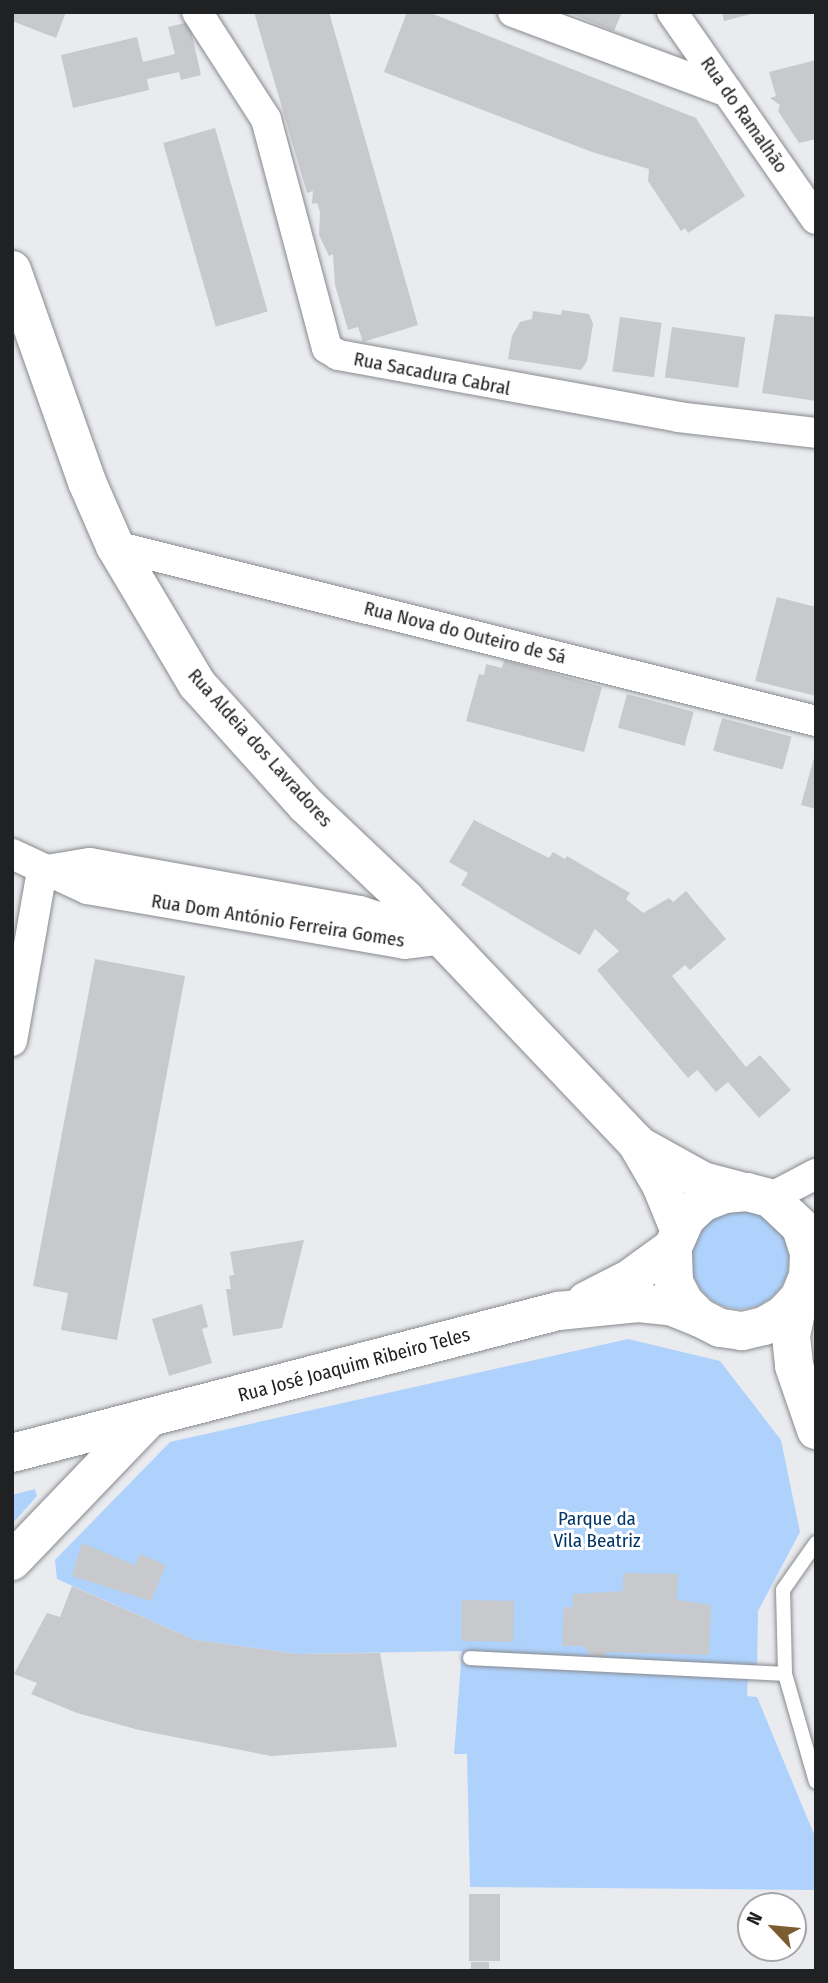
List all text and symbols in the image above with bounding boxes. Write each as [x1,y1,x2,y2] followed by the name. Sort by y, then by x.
[696,53,792,177] street label: Rua do Ramalhão
[352,348,512,400] street label: Rua Sacadura Cabral
[362,597,568,669] street label: Rua Nova do Outeiro de Sá
[183,664,337,832] street label: Rua Aldeia dos Lavradores
[150,890,406,952] street label: Rua Dom António Ferreira Gomes
[236,1323,472,1407] street label: Rua José Joaquim Ribeiro Teles
[553,1508,641,1552] park label: Parque da Vila Beatriz
[737,1892,807,1962] north arrow
[742,1908,767,1929] text: N

